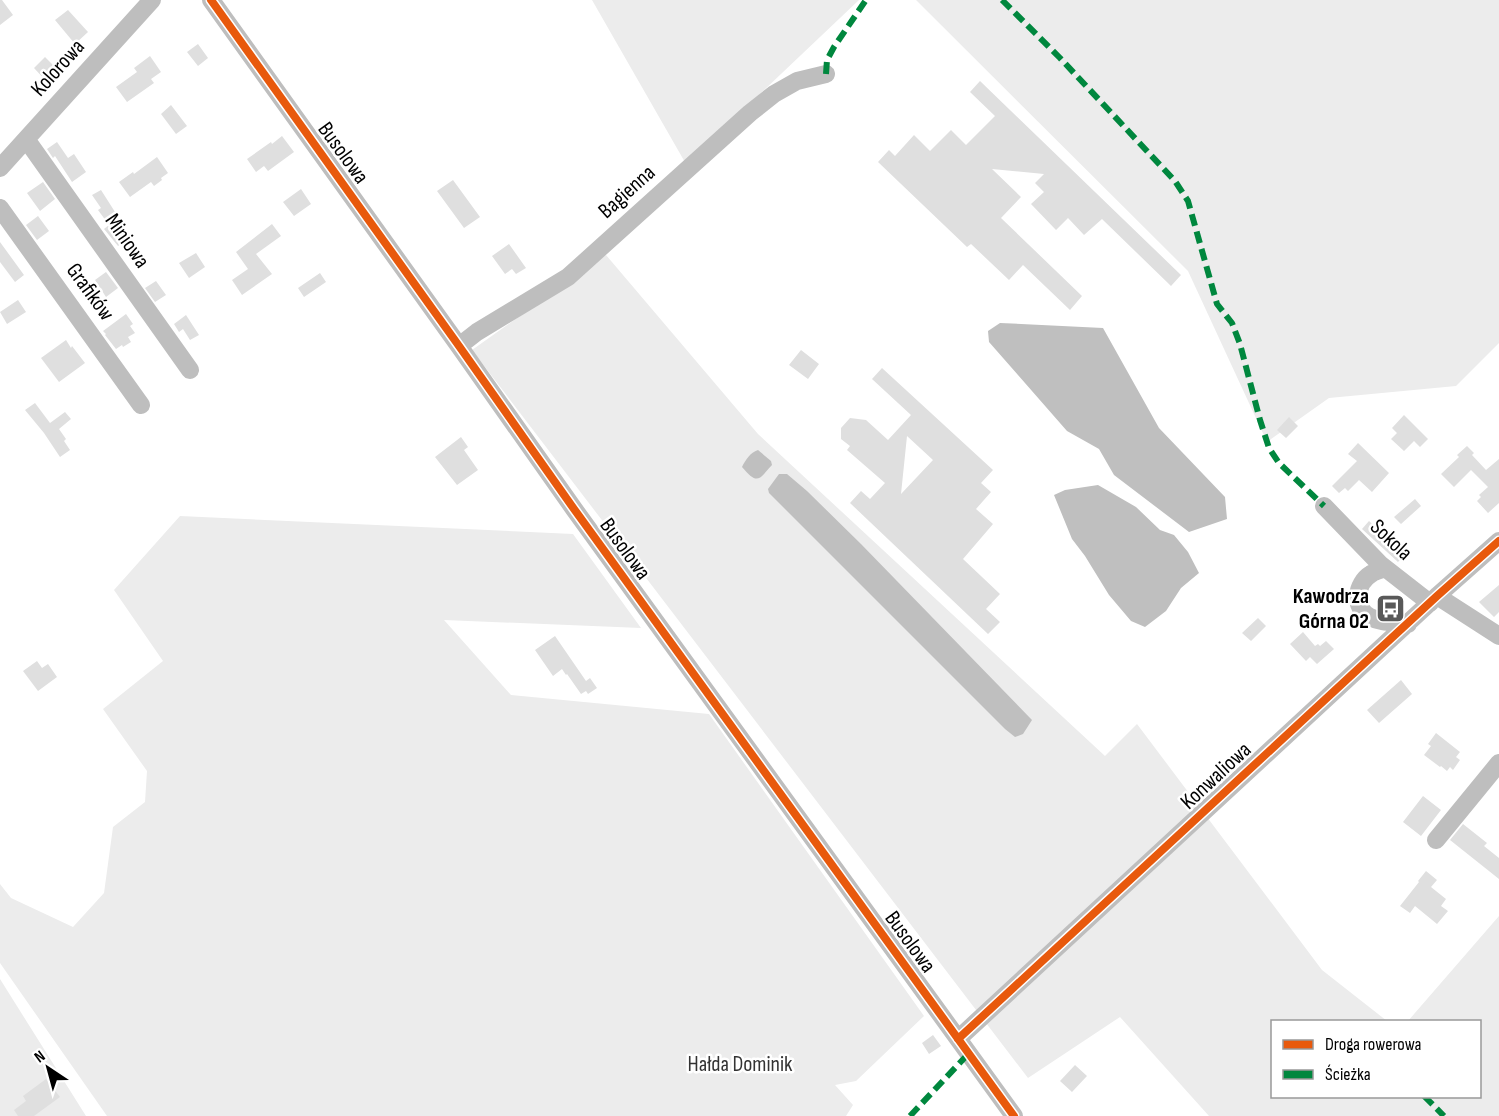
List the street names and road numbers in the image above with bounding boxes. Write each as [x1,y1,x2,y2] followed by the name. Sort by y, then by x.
[25,34,91,102] street label: Kolorowa
[312,117,374,189] street label: Busolowa
[593,159,661,225] street label: Bagienna
[99,209,155,273] street label: Miniowa
[60,258,120,326] street label: Grafików
[594,513,656,585] street label: Busolowa
[1364,514,1418,566] street label: Sokola
[1175,737,1257,815] street label: Konwaliowa
[879,906,941,978] street label: Busolowa

